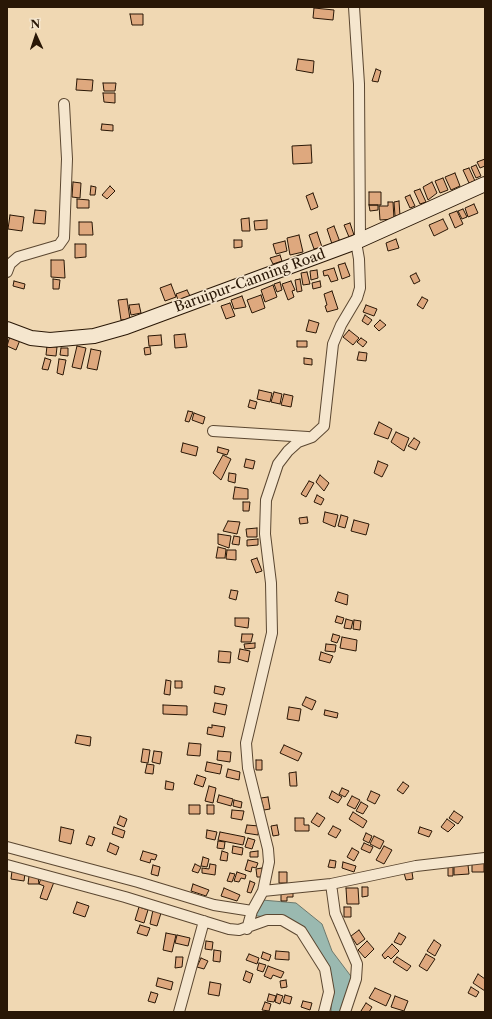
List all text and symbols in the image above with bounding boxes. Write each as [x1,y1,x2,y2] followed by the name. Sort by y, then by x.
[16,16,56,56] north arrow
[30,17,41,31] text: N
[172,246,328,316] street label: Baruipur-Canning Road

